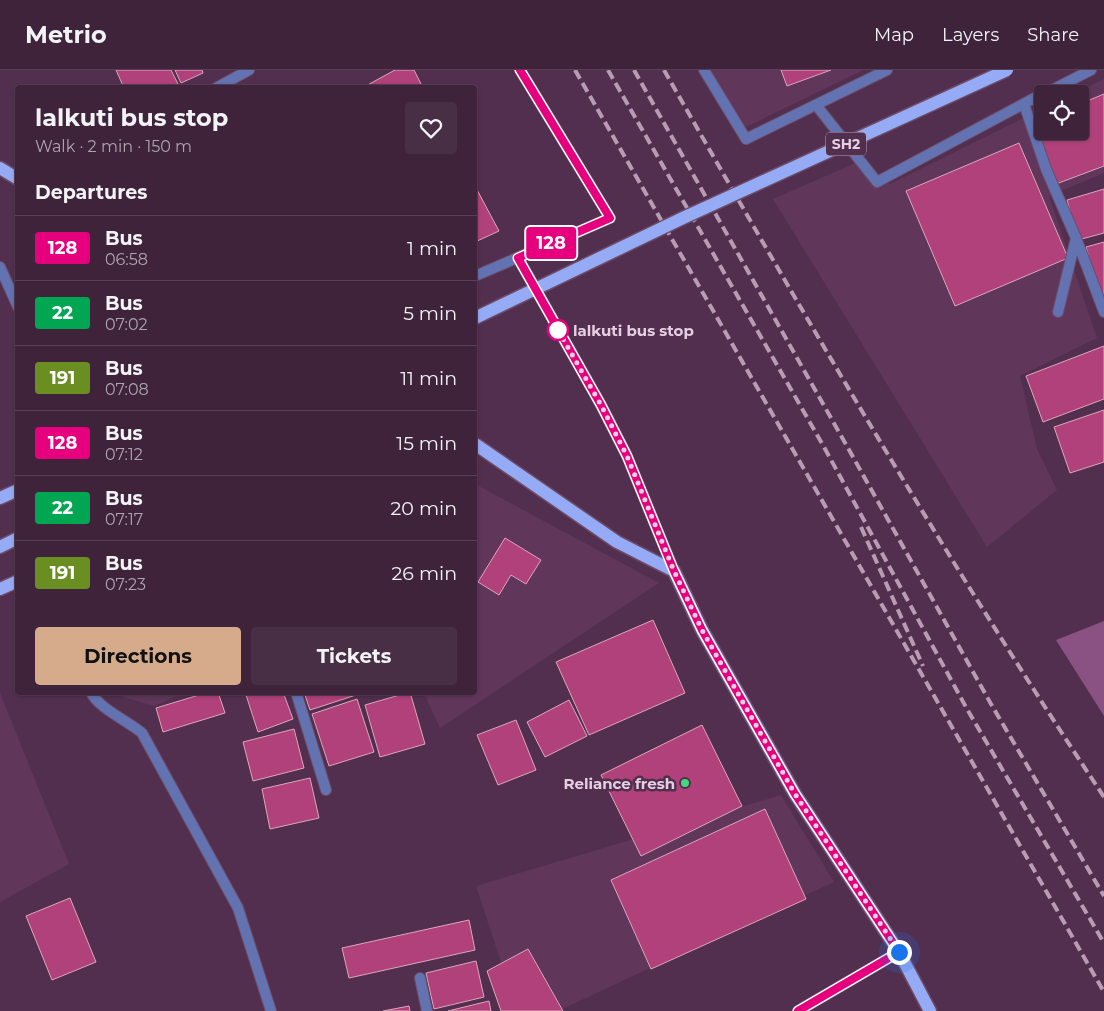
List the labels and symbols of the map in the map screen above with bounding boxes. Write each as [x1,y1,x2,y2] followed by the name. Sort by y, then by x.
[826,132,866,156] road number: SH2
[522,227,580,259] line badge: 128
[547,319,569,341] marker: lalkuti bus stop
[573,321,694,340] place label: lalkuti bus stop
[563,774,675,793] place label: Reliance fresh
[679,777,691,789] marker: Reliance fresh
[887,940,912,965] your location

